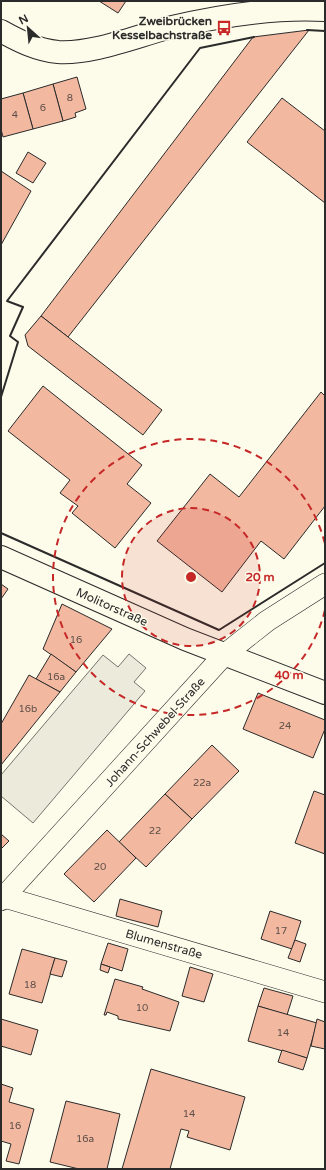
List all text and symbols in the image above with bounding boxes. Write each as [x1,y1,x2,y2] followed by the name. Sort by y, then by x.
[8,8,48,48] north arrow
[17,12,31,27] text: N
[112,14,212,42] place label: Zweibrücken Kesselbachstraße
[215,19,233,37] bus stop icon: Zweibrücken Kesselbachstraße
[67,92,73,104] house number: 8
[40,102,46,114] house number: 6
[12,109,18,121] house number: 4
[184,570,198,584] centre of rings
[245,570,275,584] text: 20 m
[74,585,150,629] street label: Molitorstraße
[70,634,82,646] house number: 16
[274,668,304,682] text: 40 m
[47,671,65,683] house number: 16a
[102,674,208,789] street label: Johann-Schwebel-Straße
[19,703,37,715] house number: 16b
[279,720,291,732] house number: 24
[193,777,211,789] house number: 22a
[149,825,161,837] house number: 22
[94,861,106,873] house number: 20
[275,925,287,937] house number: 17
[124,926,204,962] street label: Blumenstraße
[24,979,36,991] house number: 18
[136,1002,148,1014] house number: 10
[277,1027,289,1039] house number: 14
[183,1108,195,1120] house number: 14
[9,1120,21,1132] house number: 16
[76,1133,94,1145] house number: 16a

